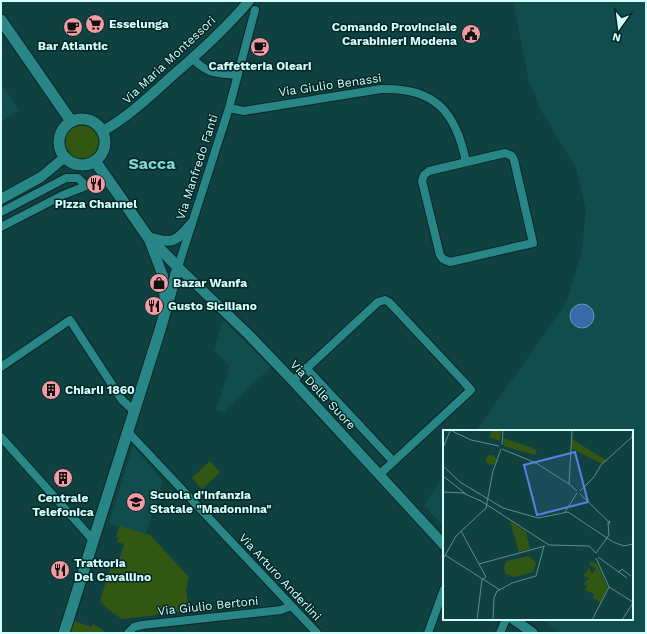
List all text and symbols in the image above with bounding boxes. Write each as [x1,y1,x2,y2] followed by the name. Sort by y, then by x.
[599,8,639,48] north arrow
[84,13,106,35] supermarket icon: Esselunga
[120,13,218,107] street label: Via Maria Montessori
[62,16,84,38] cafe icon: Bar Atlantic
[109,17,169,31] place label: Esselunga
[332,20,457,48] place label: Comando Provinciale Carabinieri Modena
[460,23,482,45] public building icon: Comando Provinciale Carabinieri Modena
[611,30,622,45] text: N
[249,36,271,58] cafe icon: Caffetteria Oleari
[38,39,108,53] place label: Bar Atlantic
[209,59,311,73] place label: Caffetteria Oleari
[278,71,382,99] street label: Via Giulio Benassi
[173,112,221,222] street label: Via Manfredo Fanti
[129,154,176,173] district label: Sacca
[85,173,107,195] restaurant icon: Pizza Channel
[55,197,137,211] place label: Pizza Channel
[148,272,170,294] shop icon: Bazar Wanfa
[173,276,247,290] place label: Bazar Wanfa
[143,295,165,317] restaurant icon: Gusto Siciliano
[168,299,257,313] place label: Gusto Siciliano
[287,358,359,433] street label: Via Delle Suore
[40,379,62,401] building icon: Chiarli 1860
[65,383,135,397] place label: Chiarli 1860
[443,430,633,620] inset map
[52,467,74,489] building icon: Centrale Telefonica
[150,488,272,516] place label: Scuola d'Infanzia Statale "Madonnina"
[32,491,94,519] place label: Centrale Telefonica
[125,491,147,513] school or university icon: Scuola d'Infanzia Statale "Madonnina"
[236,531,324,623] street label: Via Arturo Anderlini
[74,556,151,584] place label: Trattoria Del Cavallino
[49,559,71,581] restaurant icon: Trattoria Del Cavallino
[157,594,259,618] street label: Via Giulio Bertoni

